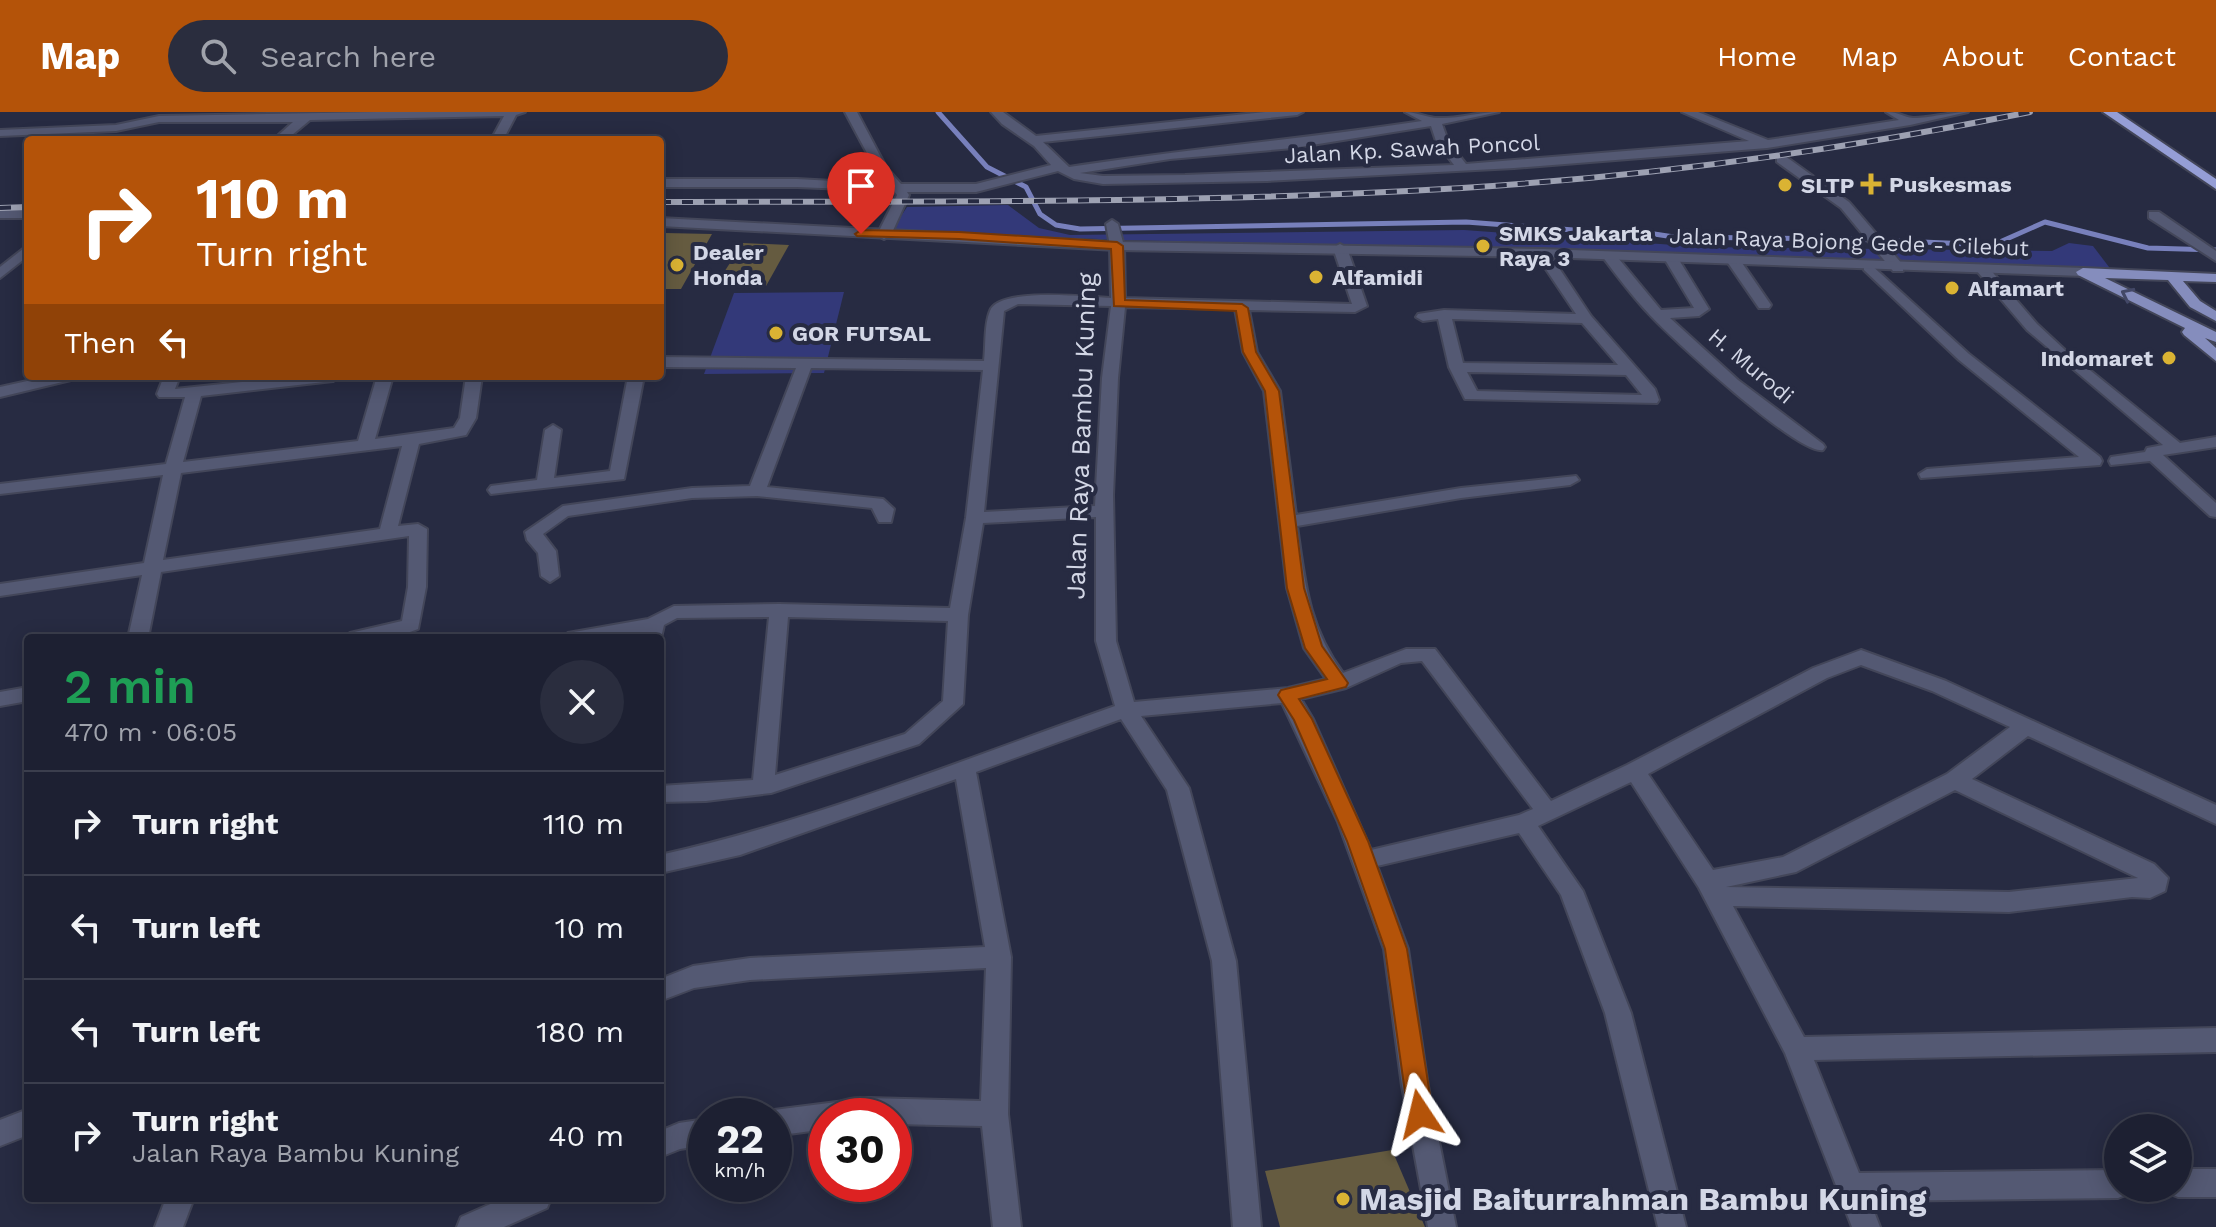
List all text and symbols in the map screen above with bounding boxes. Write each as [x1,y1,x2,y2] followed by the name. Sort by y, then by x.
[168,20,728,92] search box
[40,34,120,78] text: Map
[196,34,240,78] icon: search
[260,39,436,74] text: Search here
[1717,40,1797,73] text: Home
[1841,40,1898,73] text: Map
[1942,40,2024,73] text: About
[2068,40,2176,73] text: Contact
[1283,130,1541,168] street label: Jalan Kp. Sawah Poncol
[827,152,895,234] pin
[839,164,883,208] icon: arrive
[196,166,349,232] text: 110 m
[64,168,168,272] icon: right
[1889,172,2012,197] place label: Puskesmas
[1801,173,1855,198] place label: SLTP
[1860,173,1882,195] marker: Puskesmas
[1776,176,1794,194] marker: SLTP
[1499,221,1653,271] place label: SMKS Jakarta Raya 3
[1669,223,2029,261] street label: Jalan Raya Bojong Gede - Cilebut
[196,233,367,275] text: Turn right
[1474,237,1492,255] marker: SMKS Jakarta Raya 3
[693,240,764,290] place label: Dealer Honda
[668,256,686,274] marker: Dealer Honda
[1332,265,1423,290] place label: Alfamidi
[1307,268,1325,286] marker: Alfamidi
[1060,272,1102,600] street label: Jalan Raya Bambu Kuning
[1968,276,2064,301] place label: Alfamart
[1943,279,1961,297] marker: Alfamart
[2121,288,2136,304] one-way arrow
[152,320,196,364] icon: left
[792,321,931,346] place label: GOR FUTSAL
[1703,323,1799,409] street label: H. Murodi
[767,324,785,342] marker: GOR FUTSAL
[64,325,136,360] text: Then
[2040,346,2153,371] place label: Indomaret
[2160,349,2178,367] marker: Indomaret
[64,658,196,715] text: 2 min
[540,660,624,744] button: close
[64,717,237,747] text: 470 m · 06:05
[64,801,108,845] icon: right
[132,806,278,841] text: Turn right
[543,806,624,841] text: 110 m
[64,905,108,949] icon: left
[132,910,260,945] text: Turn left
[555,910,624,945] text: 10 m
[64,1009,108,1053] icon: left
[132,1014,260,1049] text: Turn left
[536,1014,624,1049] text: 180 m
[1378,1072,1462,1156] position arrow
[808,1098,912,1202] speed limit sign: 30
[132,1103,278,1138] text: Turn right
[64,1113,108,1157] icon: right
[2104,1114,2192,1202] map controls
[2104,1114,2192,1202] button: layers
[716,1116,764,1163] text: 22
[548,1118,624,1153] text: 40 m
[132,1138,459,1168] text: Jalan Raya Bambu Kuning
[714,1158,766,1182] text: km/h
[1359,1180,1927,1218] place label: Masjid Baiturrahman Bambu Kuning
[1334,1190,1352,1208] marker: Masjid Baiturrahman Bambu Kuning

